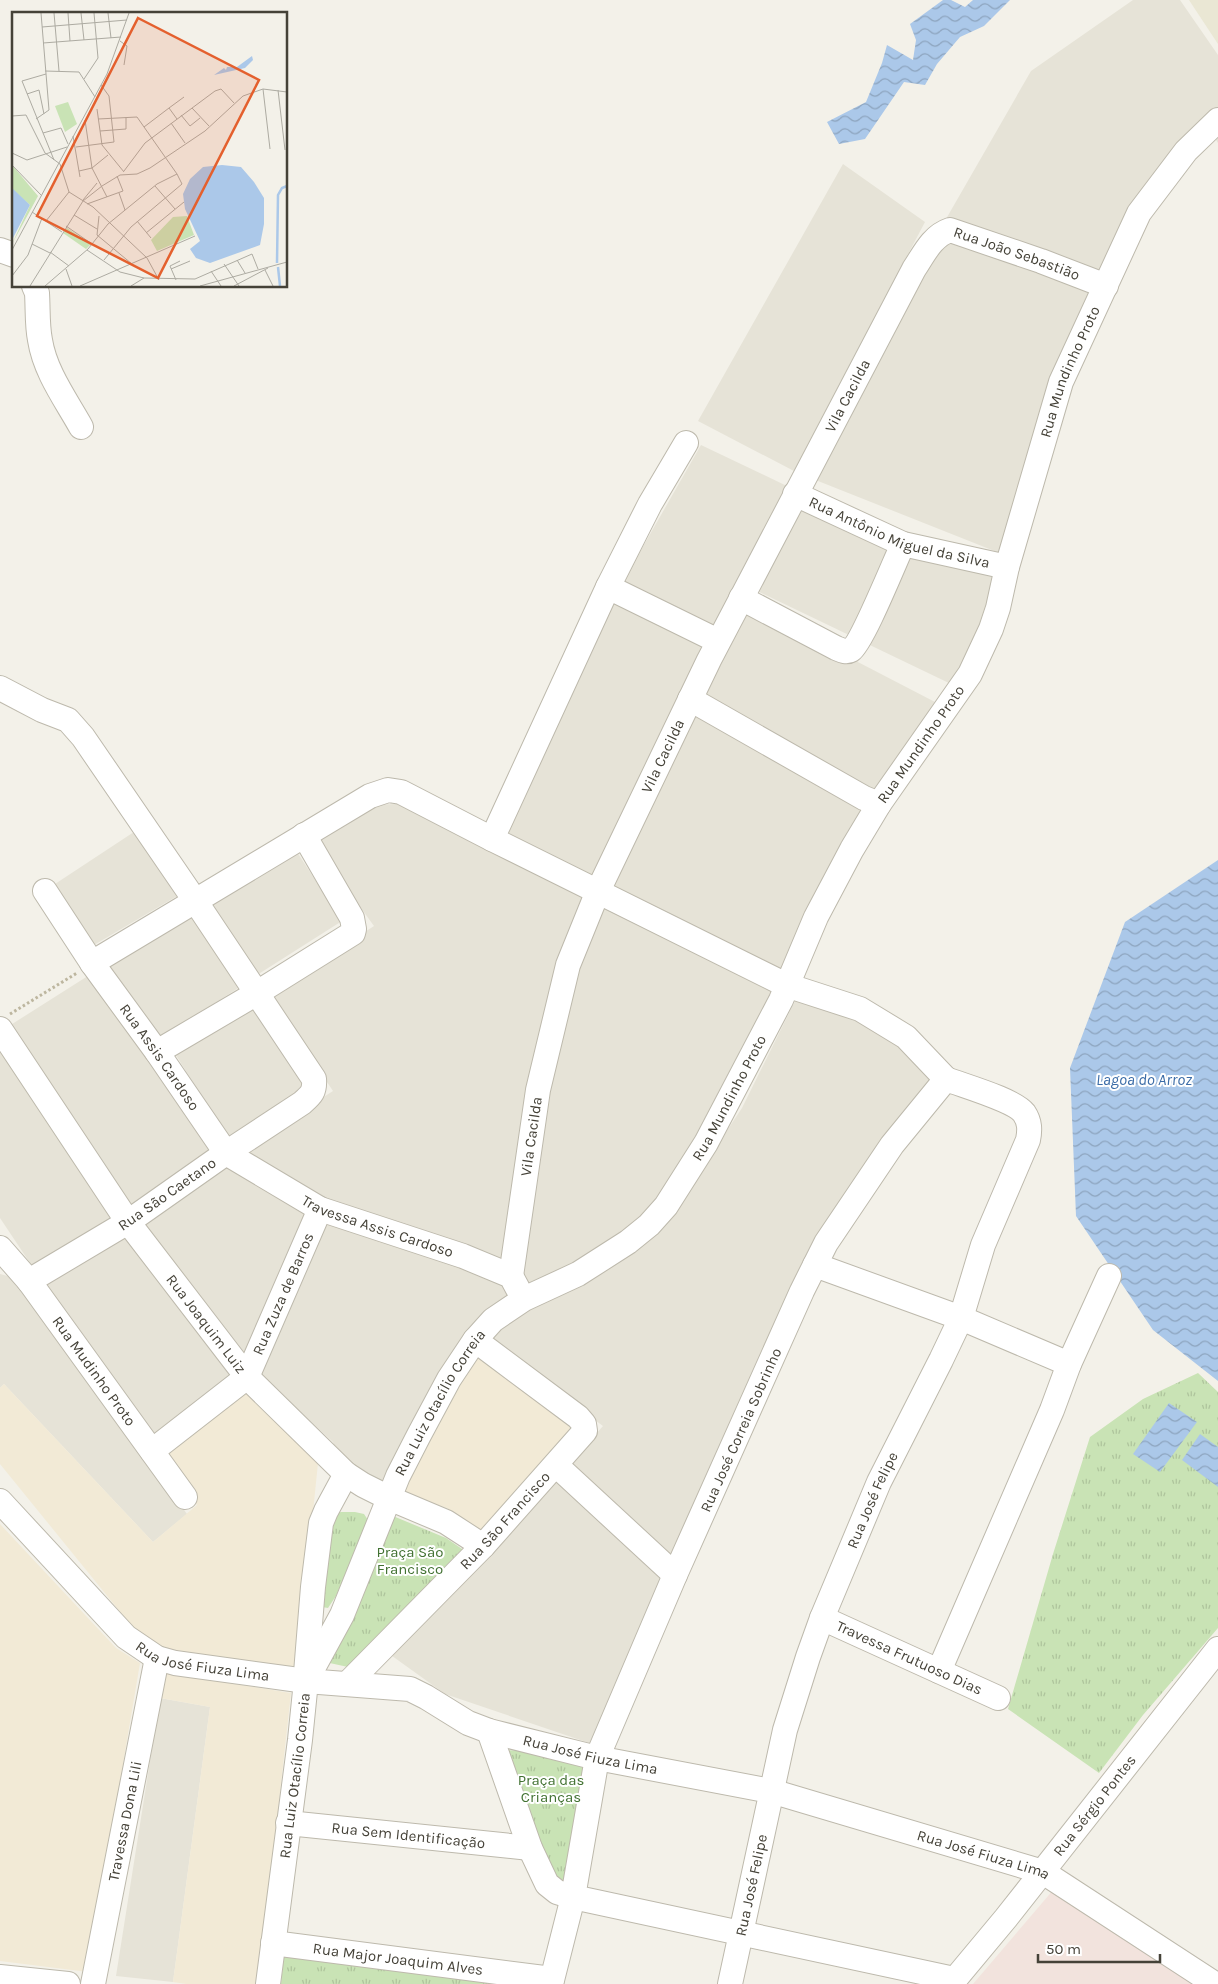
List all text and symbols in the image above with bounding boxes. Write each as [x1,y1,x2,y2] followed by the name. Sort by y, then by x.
[12,12,288,288] inset map
[951,223,1082,284] street label: Rua João Sebastião
[1036,303,1104,440] street label: Rua Mundinho Proto
[821,356,874,435] street label: Vila Cacilda
[806,493,992,572] street label: Rua Antônio Miguel da Silva
[873,682,968,807] street label: Rua Mundinho Proto
[637,716,688,796] street label: Vila Cacilda
[116,1000,203,1114] street label: Rua Assis Cardoso
[688,1032,770,1164] street label: Rua Mundinho Proto
[1096,1070,1192,1089] water label: Lagoa do Arroz
[517,1096,546,1177] street label: Vila Cacilda
[115,1154,219,1234] street label: Rua São Caetano
[299,1191,456,1261] street label: Travessa Assis Cardoso
[249,1230,318,1358] street label: Rua Zuza de Barros
[162,1271,250,1377] street label: Rua Joaquim Luiz
[48,1313,140,1429] street label: Rua Mudinho Proto
[391,1326,489,1479] street label: Rua Luiz Otacílio Correia
[697,1345,785,1515] street label: Rua José Correia Sobrinho
[843,1449,902,1551] street label: Rua José Felipe
[456,1468,554,1573] street label: Rua São Francisco
[376,1543,444,1578] park label: Praça São Francisco
[834,1617,985,1699] street label: Travessa Frutuoso Dias
[132,1637,271,1685] street label: Rua José Fiuza Lima
[276,1692,314,1859] street label: Rua Luiz Otacílio Correia
[521,1731,659,1778] street label: Rua José Fiuza Lima
[1049,1752,1140,1860] street label: Rua Sérgio Pontes
[104,1759,146,1883] street label: Travessa Dona Lili
[518,1771,584,1806] park label: Praça das Crianças
[331,1819,486,1852] street label: Rua Sem Identificação
[915,1826,1054,1883] street label: Rua José Fiuza Lima
[732,1833,771,1938] street label: Rua José Felipe
[1038,1932,1160,1964] scale bar
[312,1939,484,1979] street label: Rua Major Joaquim Alves
[1046,1940,1081,1958] text: 50 m

